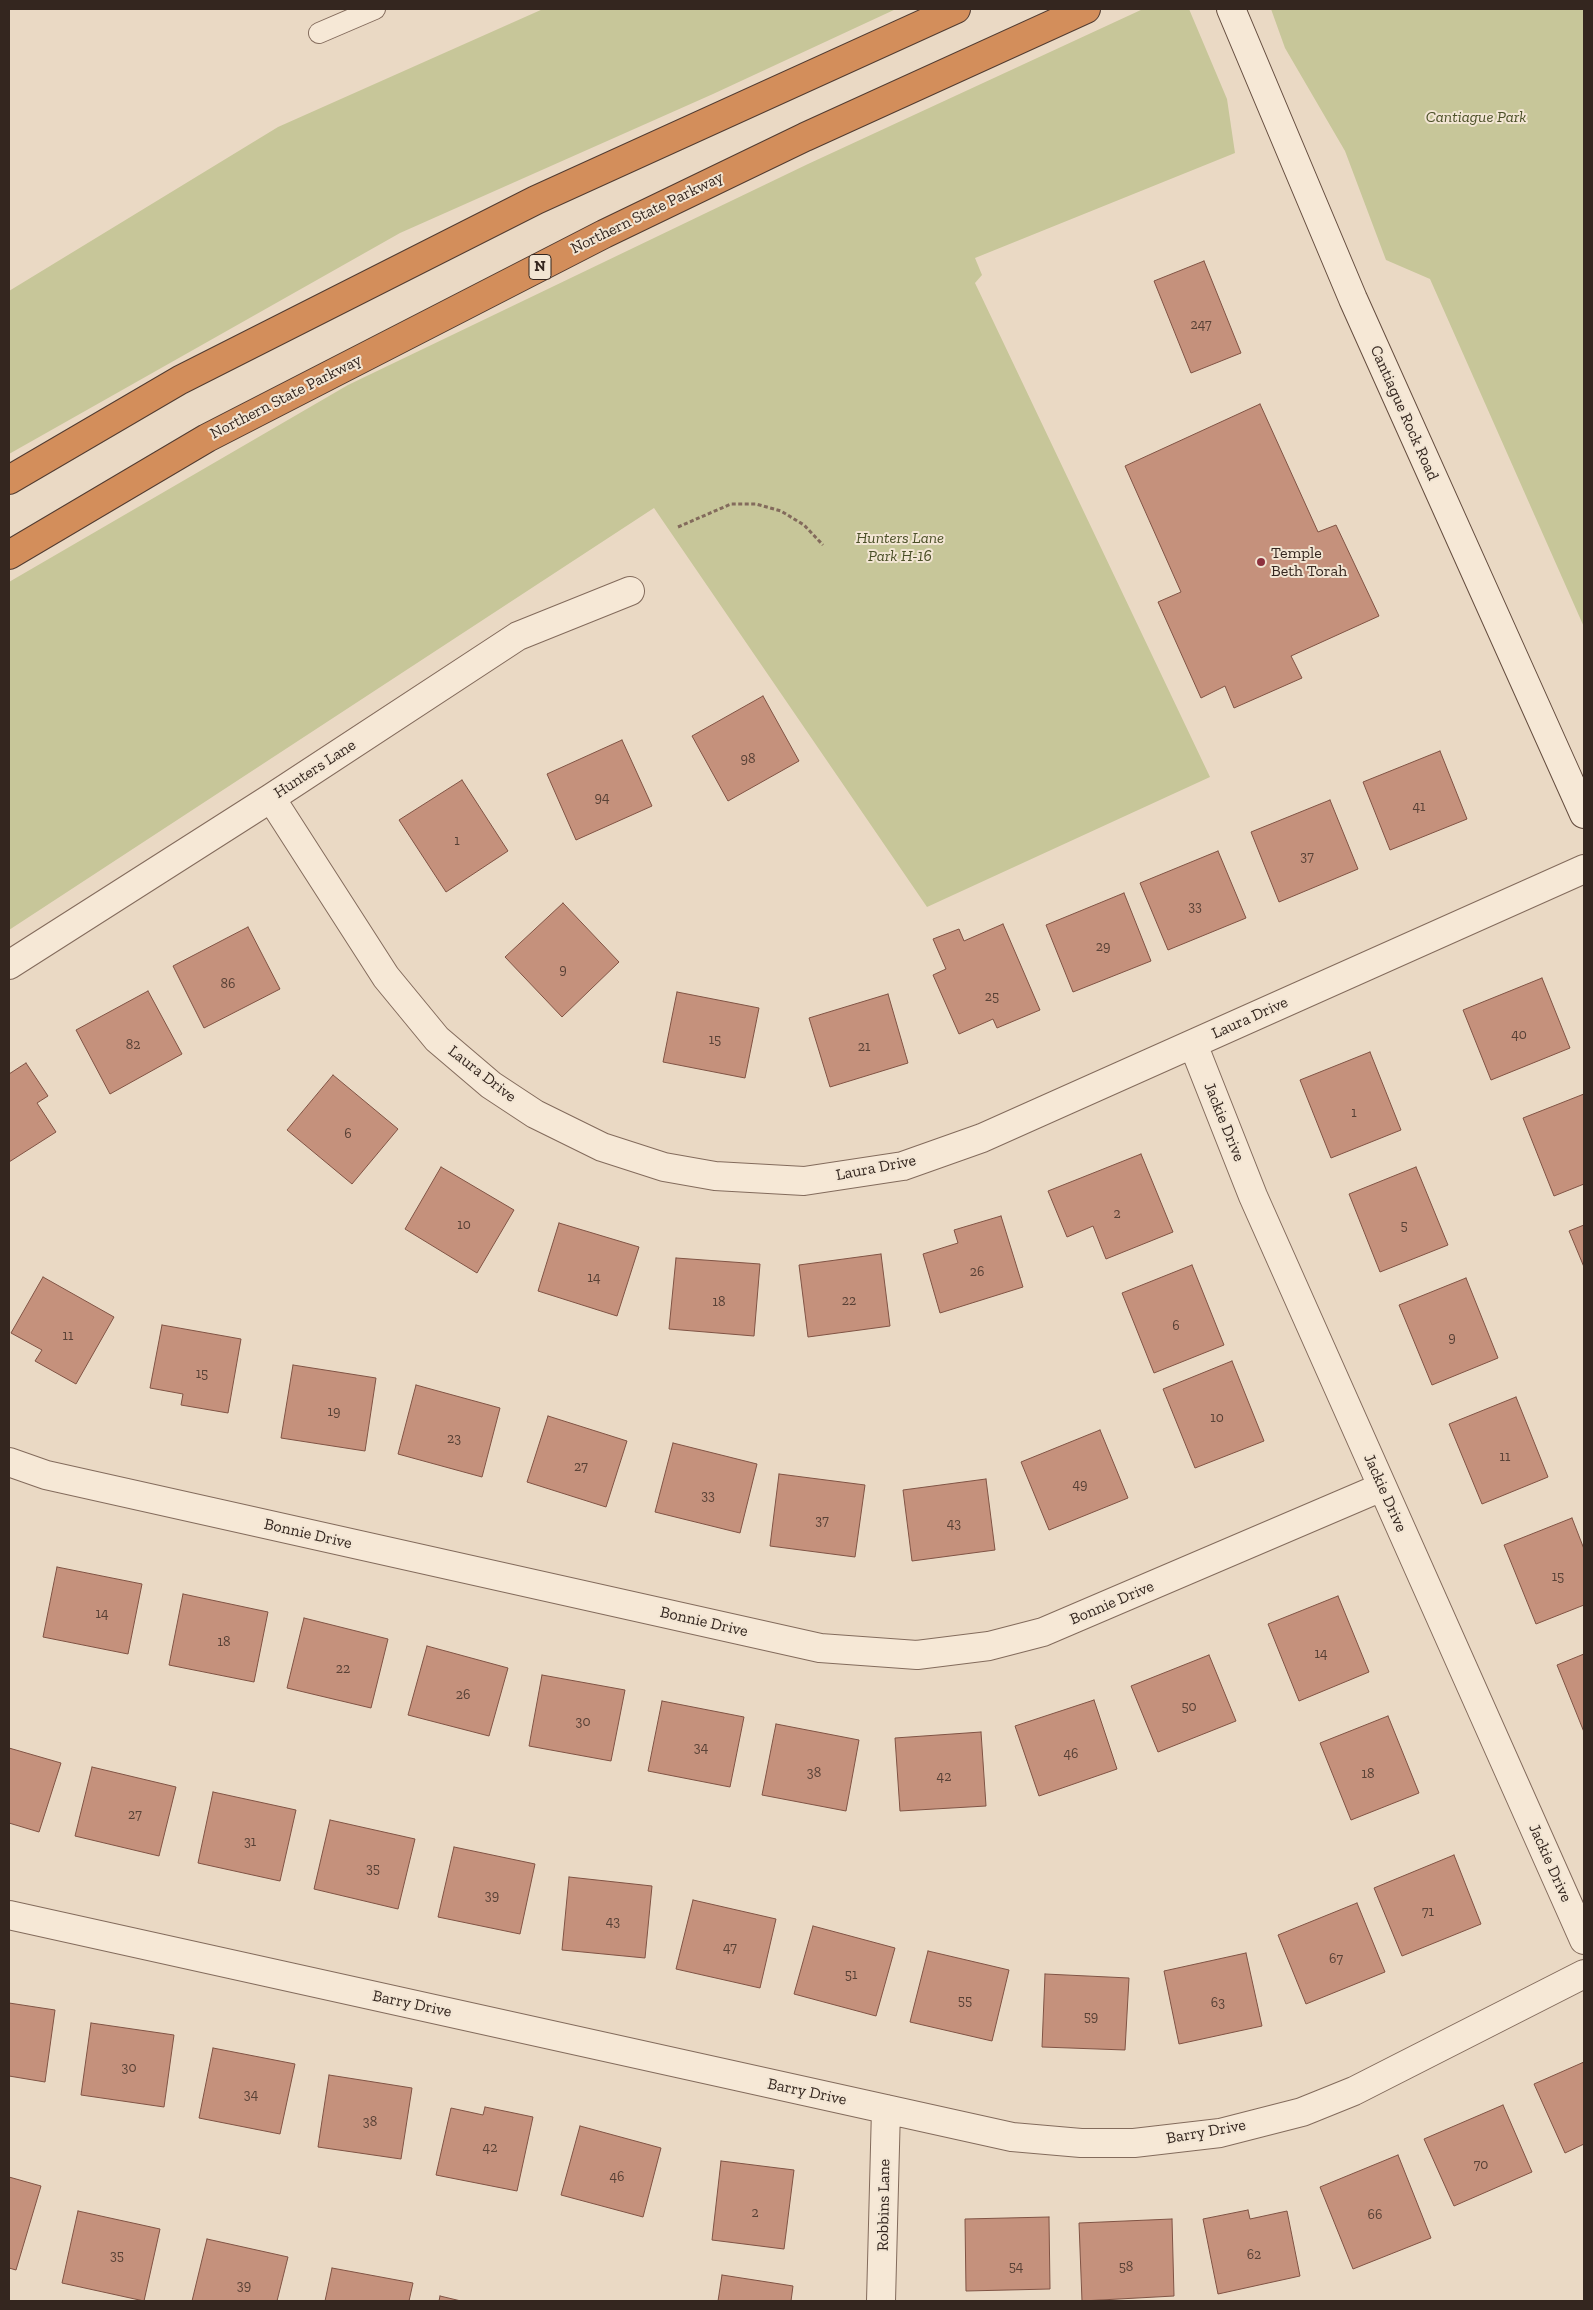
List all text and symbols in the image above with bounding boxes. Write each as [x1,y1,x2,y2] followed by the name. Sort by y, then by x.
[1426,107,1526,127] park label: Cantiague Park
[568,168,726,258] street label: Northern State Parkway
[529,254,551,280] road number: N
[1190,317,1212,333] house number: 247
[1366,342,1442,484] street label: Cantiague Rock Road
[207,350,365,444] street label: Northern State Parkway
[856,528,944,566] park label: Hunters Lane Park H-16
[1271,543,1347,581] place label: Temple Beth Torah
[1255,556,1267,568] marker: Temple Beth Torah
[270,735,360,803] street label: Hunters Lane
[741,751,755,767] house number: 98
[595,790,609,806] house number: 94
[1413,799,1425,815] house number: 41
[454,833,460,849] house number: 1
[1300,849,1314,865] house number: 37
[1188,899,1202,915] house number: 33
[1096,939,1110,955] house number: 29
[559,962,567,978] house number: 9
[221,976,235,992] house number: 86
[985,989,999,1005] house number: 25
[1209,993,1291,1043] street label: Laura Drive
[1511,1027,1527,1043] house number: 40
[709,1032,721,1048] house number: 15
[126,1037,140,1053] house number: 82
[858,1039,870,1055] house number: 21
[444,1041,520,1107] street label: Laura Drive
[1199,1080,1249,1164] street label: Jackie Drive
[1351,1105,1357,1121] house number: 1
[344,1126,352,1142] house number: 6
[834,1151,918,1185] street label: Laura Drive
[1113,1206,1121,1222] house number: 2
[457,1217,471,1233] house number: 10
[1400,1218,1408,1234] house number: 5
[970,1264,984,1280] house number: 26
[588,1270,600,1286] house number: 14
[842,1293,856,1309] house number: 22
[713,1294,725,1310] house number: 18
[1172,1318,1180,1334] house number: 6
[63,1328,73,1344] house number: 11
[1448,1330,1456,1346] house number: 9
[196,1366,208,1382] house number: 15
[328,1404,340,1420] house number: 19
[1210,1410,1224,1426] house number: 10
[447,1431,461,1447] house number: 23
[1500,1449,1510,1465] house number: 11
[1359,1451,1411,1535] street label: Jackie Drive
[574,1459,588,1475] house number: 27
[1073,1477,1087,1493] house number: 49
[701,1488,715,1504] house number: 33
[815,1513,829,1529] house number: 37
[262,1515,354,1553] street label: Bonnie Drive
[947,1516,961,1532] house number: 43
[1552,1569,1564,1585] house number: 15
[1067,1577,1157,1629] street label: Bonnie Drive
[658,1603,750,1641] street label: Bonnie Drive
[96,1606,108,1622] house number: 14
[218,1634,230,1650] house number: 18
[1315,1646,1327,1662] house number: 14
[336,1661,350,1677] house number: 22
[456,1687,470,1703] house number: 26
[1181,1699,1197,1715] house number: 50
[576,1714,590,1730] house number: 30
[694,1740,708,1756] house number: 34
[1064,1746,1078,1762] house number: 46
[807,1765,821,1781] house number: 38
[1362,1766,1374,1782] house number: 18
[937,1769,951,1785] house number: 42
[128,1807,142,1823] house number: 27
[1524,1821,1576,1905] street label: Jackie Drive
[244,1834,256,1850] house number: 31
[366,1861,380,1877] house number: 35
[485,1888,499,1904] house number: 39
[1422,1904,1434,1920] house number: 71
[606,1914,620,1930] house number: 43
[723,1940,737,1956] house number: 47
[1329,1951,1343,1967] house number: 67
[845,1967,857,1983] house number: 51
[371,1986,453,2022] street label: Barry Drive
[958,1993,972,2009] house number: 55
[1211,1995,1225,2011] house number: 63
[1084,2009,1098,2025] house number: 59
[122,2060,136,2076] house number: 30
[766,2074,848,2110] street label: Barry Drive
[244,2087,258,2103] house number: 34
[363,2114,377,2130] house number: 38
[1165,2116,1247,2148] street label: Barry Drive
[483,2140,497,2156] house number: 42
[1474,2157,1488,2173] house number: 70
[874,2159,894,2251] street label: Robbins Lane
[610,2169,624,2185] house number: 46
[751,2205,759,2221] house number: 2
[1368,2207,1382,2223] house number: 66
[1247,2247,1261,2263] house number: 62
[110,2248,124,2264] house number: 35
[1009,2259,1023,2275] house number: 54
[1119,2259,1133,2275] house number: 58
[237,2278,251,2294] house number: 39

